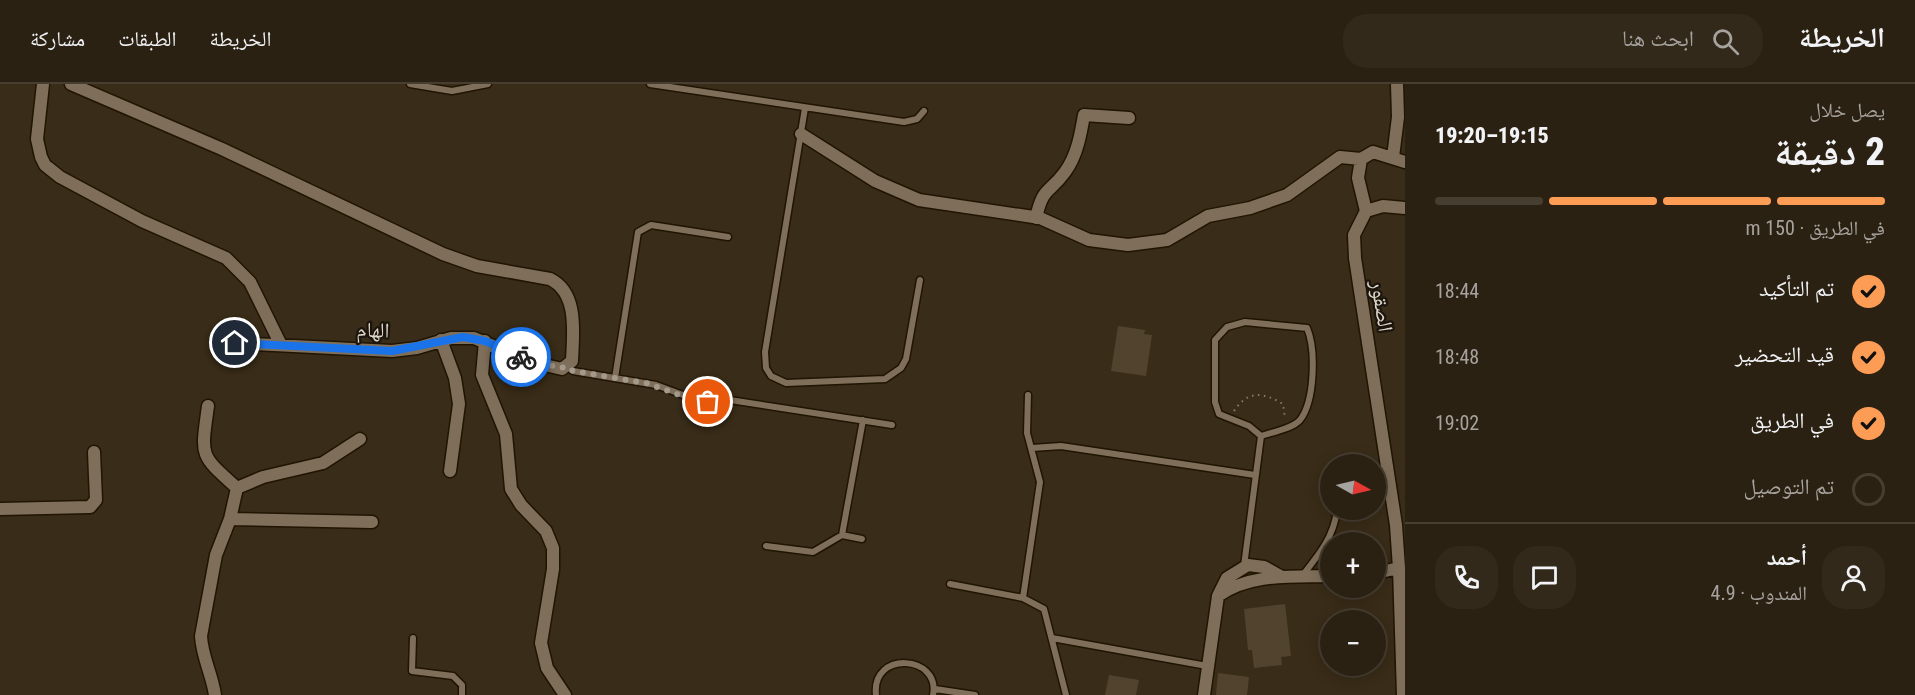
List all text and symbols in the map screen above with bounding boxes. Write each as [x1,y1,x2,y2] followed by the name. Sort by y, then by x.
[1343,14,1763,68] search box
[1799,21,1885,54] text: الخريطة
[1709,25,1742,58] icon: search
[1622,26,1694,51] text: ابحث هنا
[30,27,85,51] text: مشاركة
[118,27,177,51] text: الطبقات
[210,27,271,51] text: الخريطة
[1809,98,1885,122] text: يصل خلال
[1435,123,1549,148] text: 19:15–19:20
[1774,129,1885,175] text: 2 دقيقة
[1746,216,1885,240] text: في الطريق · 150 m
[1852,275,1885,308] icon: check
[1759,276,1834,301] text: تم التأكيد
[1366,278,1398,333] street label: الصقور
[1435,279,1479,303] text: 18:44
[209,317,260,368] pin
[356,317,390,345] street label: الهام
[218,326,251,359] icon: home
[491,327,551,387] courier
[505,341,538,374] icon: bike
[1852,341,1885,374] icon: check
[1735,342,1834,367] text: قيد التحضير
[1435,345,1479,369] text: 18:48
[682,376,733,427] pin
[691,385,724,418] icon: bag
[1852,407,1885,440] icon: check
[1750,408,1834,433] text: في الطريق
[1435,411,1479,435] text: 19:02
[1320,454,1386,520] north arrow
[1320,454,1386,676] map controls
[1743,474,1834,499] text: تم التوصيل
[1320,532,1386,598] button: +
[1767,545,1807,570] text: أحمد
[1435,546,1498,609] button: phone
[1513,546,1576,609] button: chat
[1822,546,1885,609] button: person
[1711,581,1807,605] text: المندوب · 4.9
[1320,610,1386,676] button: −

